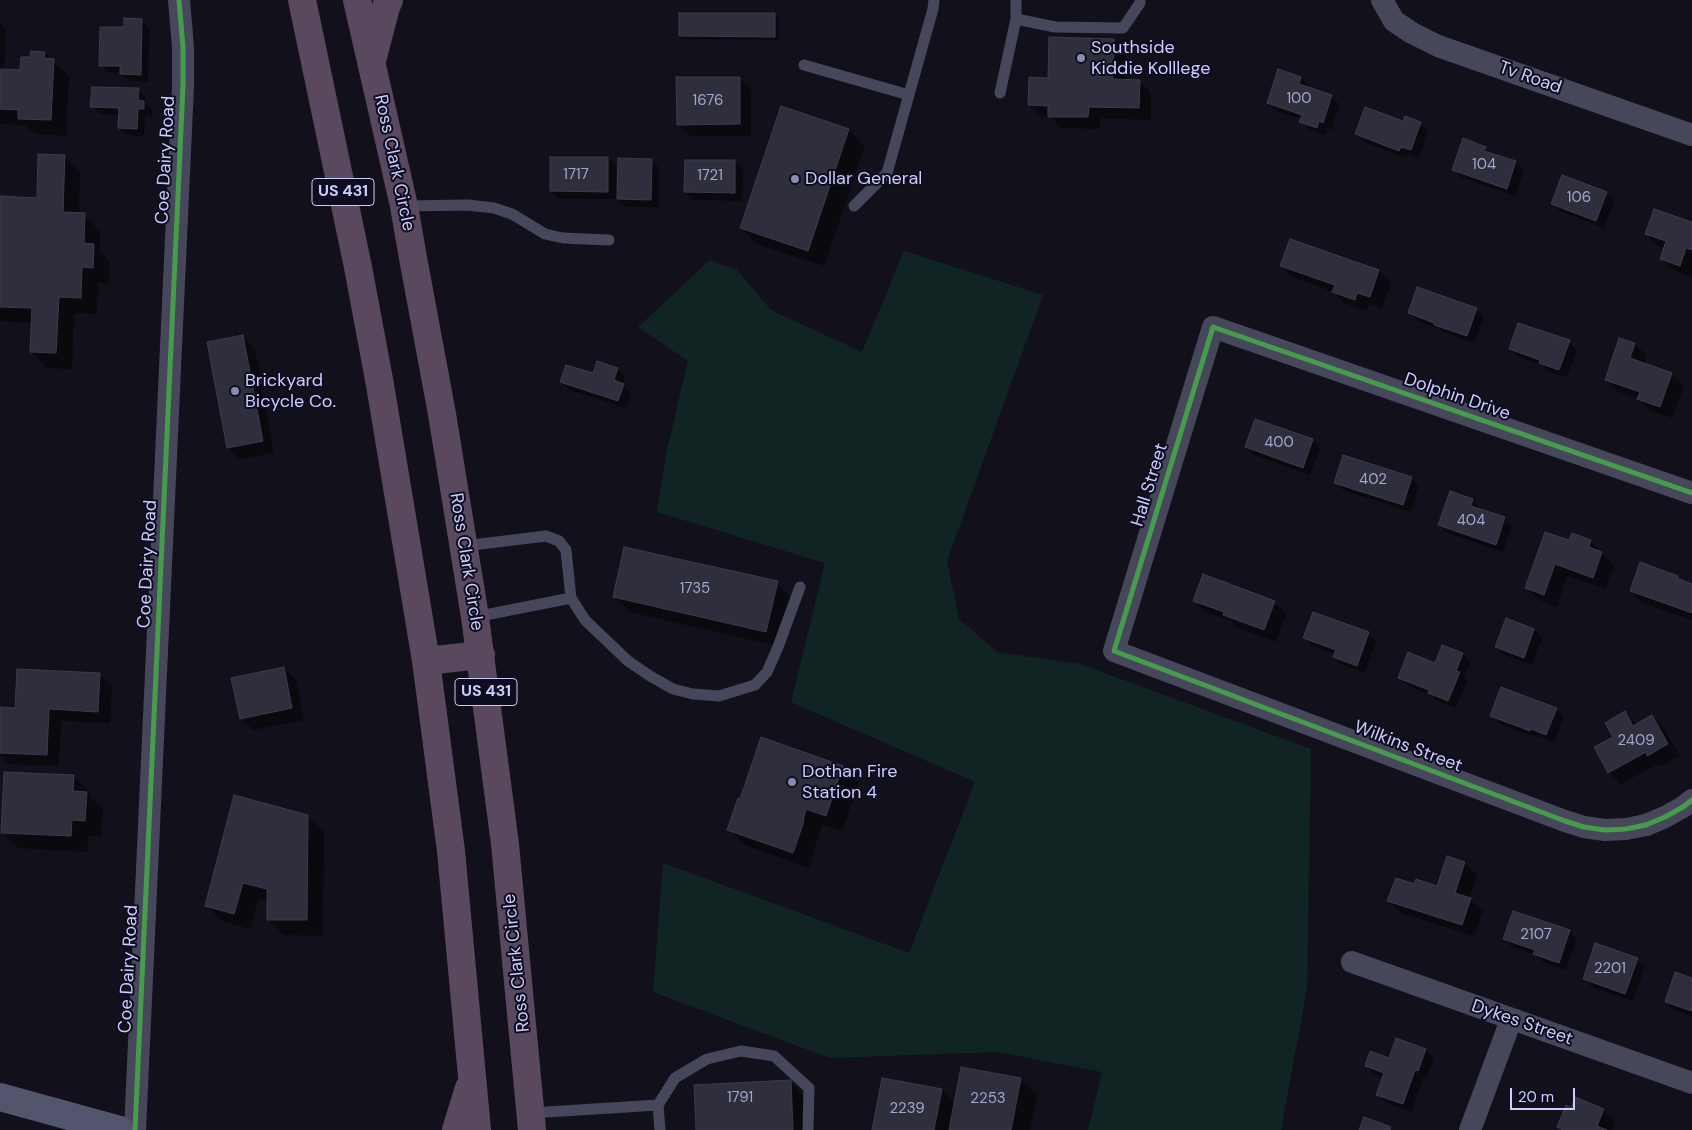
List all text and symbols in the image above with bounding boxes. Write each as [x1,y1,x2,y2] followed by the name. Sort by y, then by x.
[1091,37,1210,80] place label: Southside Kiddie Kolllege
[1075,52,1087,64] marker: Southside Kiddie Kolllege
[1496,57,1564,99] street label: Tv Road
[1286,90,1312,108] house number: 100
[693,92,723,110] house number: 1676
[369,93,419,233] street label: Ross Clark Circle
[152,95,180,225] street label: Coe Dairy Road
[1472,156,1496,174] house number: 104
[563,166,589,184] house number: 1717
[697,167,723,185] house number: 1721
[805,168,922,190] place label: Dollar General
[789,173,801,185] marker: Dollar General
[312,178,374,206] road number: US 431
[1567,189,1591,207] house number: 106
[1401,369,1513,425] street label: Dolphin Drive
[245,370,336,412] place label: Brickyard Bicycle Co.
[229,385,241,397] marker: Brickyard Bicycle Co.
[1264,434,1294,452] house number: 400
[1127,441,1173,529] street label: Hall Street
[1359,471,1387,489] house number: 402
[444,492,488,632] street label: Ross Clark Circle
[134,499,162,629] street label: Coe Dairy Road
[1457,512,1485,530] house number: 404
[680,580,710,598] house number: 1735
[455,679,517,706] road number: US 431
[1351,716,1465,778] street label: Wilkins Street
[1617,732,1655,750] house number: 2409
[802,761,898,804] place label: Dothan Fire Station 4
[786,776,798,788] marker: Dothan Fire Station 4
[499,893,535,1033] street label: Ross Clark Circle
[115,904,143,1034] street label: Coe Dairy Road
[1520,926,1552,944] house number: 2107
[1594,960,1626,978] house number: 2201
[1468,996,1576,1050] street label: Dykes Street
[1512,1078,1577,1110] scale bar
[1518,1087,1554,1107] text: 20 m
[727,1089,753,1107] house number: 1791
[970,1090,1006,1108] house number: 2253
[889,1100,925,1118] house number: 2239

